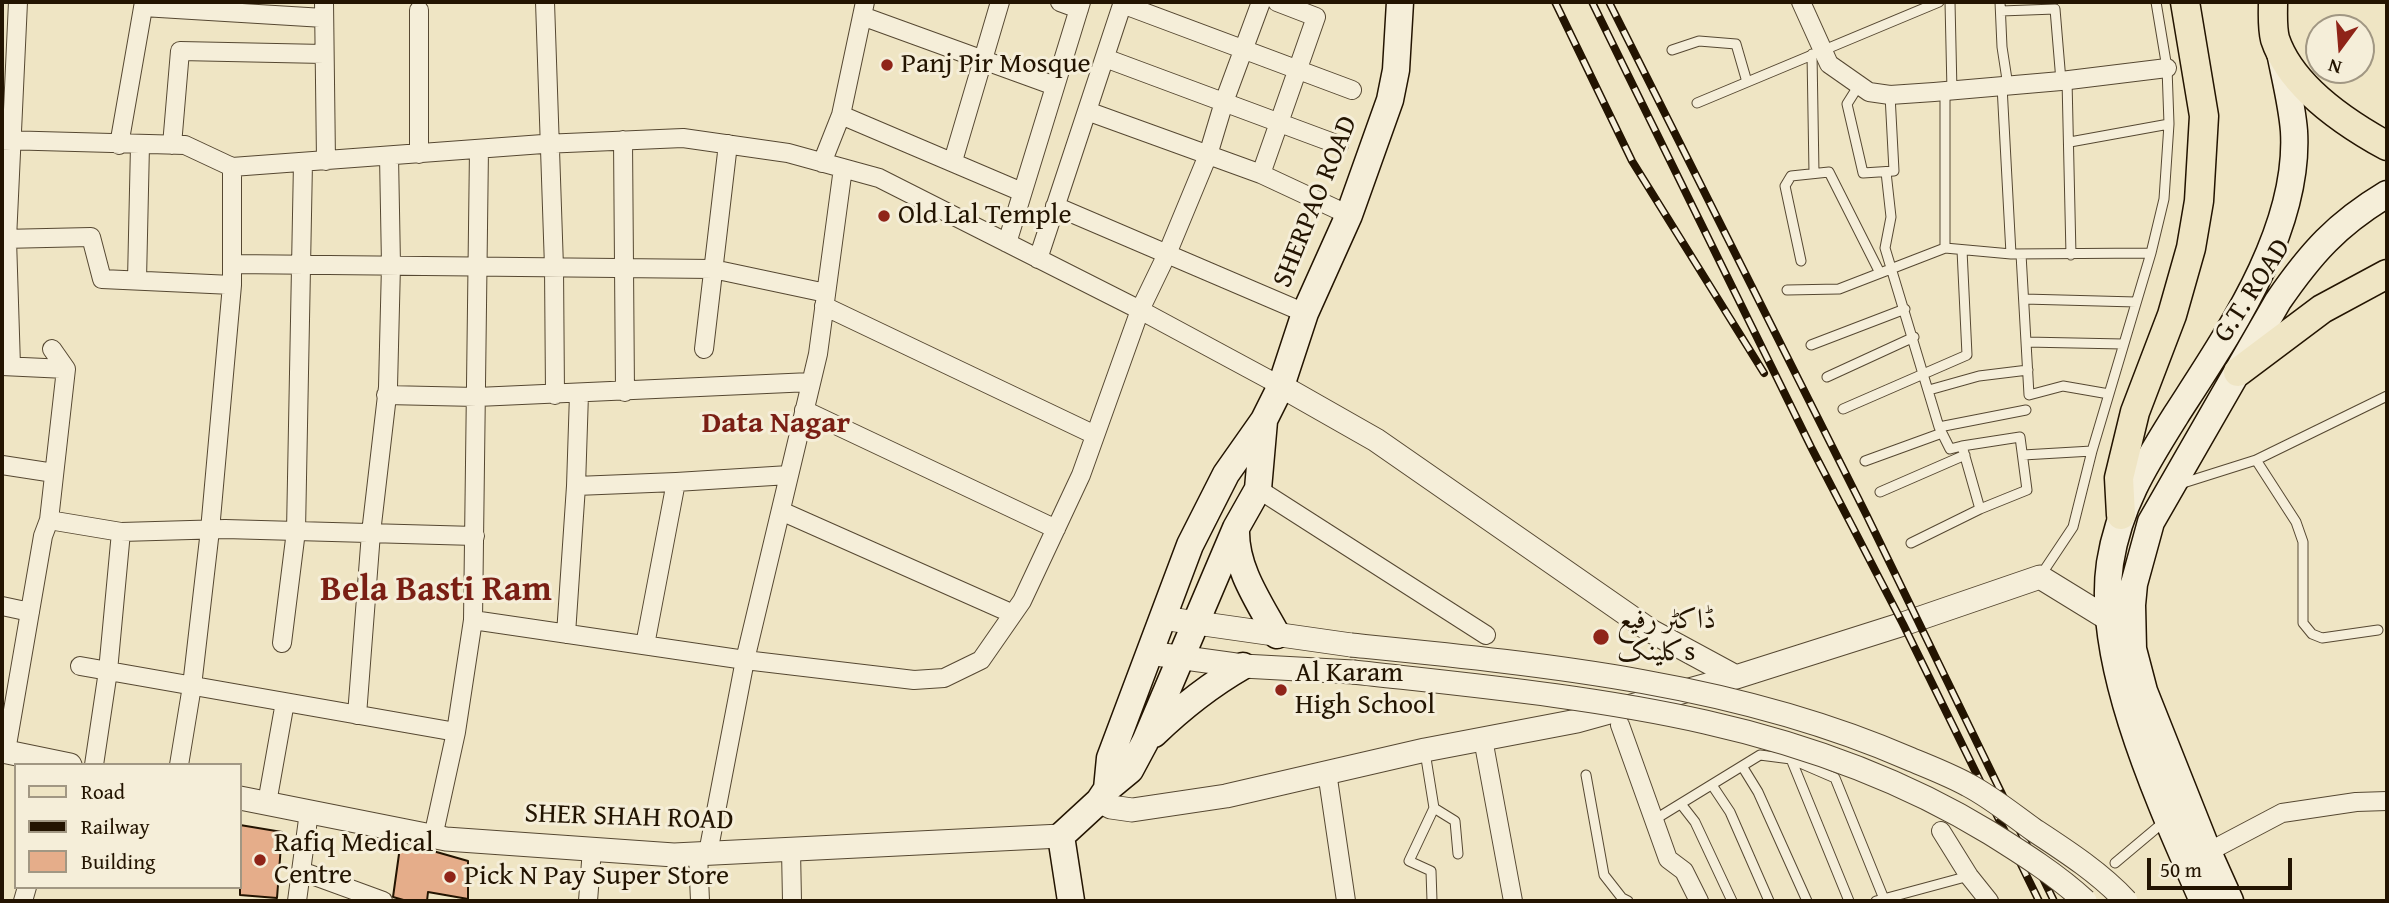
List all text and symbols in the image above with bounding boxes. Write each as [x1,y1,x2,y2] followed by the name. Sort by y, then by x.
[2305,14,2375,84] north arrow
[901,48,1091,82] place label: Panj Pir Mosque
[2325,52,2345,82] text: N
[879,57,895,73] marker: Panj Pir Mosque
[1266,111,1366,293] street label: SHERPAO ROAD
[898,199,1072,233] place label: Old Lal Temple
[876,208,892,224] marker: Old Lal Temple
[2207,233,2299,349] street label: G.T. ROAD
[702,406,850,442] district label: Data Nagar
[320,570,552,612] district label: Bela Basti Ram
[1617,604,1716,670] place label: ڈاکٹر رفیع کلینکs
[1591,627,1611,647] marker: ڈاکٹر رفیع کلینکs
[1295,657,1435,723] place label: Al Karam High School
[1273,682,1289,698] marker: Al Karam High School
[14,763,242,889] legend
[81,776,125,807] text: Road
[524,798,734,838] street label: SHER SHAH ROAD
[81,811,150,842] text: Railway
[274,827,434,893] place label: Rafiq Medical Centre
[2151,844,2296,888] scale bar
[81,846,155,877] text: Building
[252,852,268,868] marker: Rafiq Medical Centre
[2160,854,2202,885] text: 50 m
[464,860,729,894] place label: Pick N Pay Super Store
[442,869,458,885] marker: Pick N Pay Super Store

